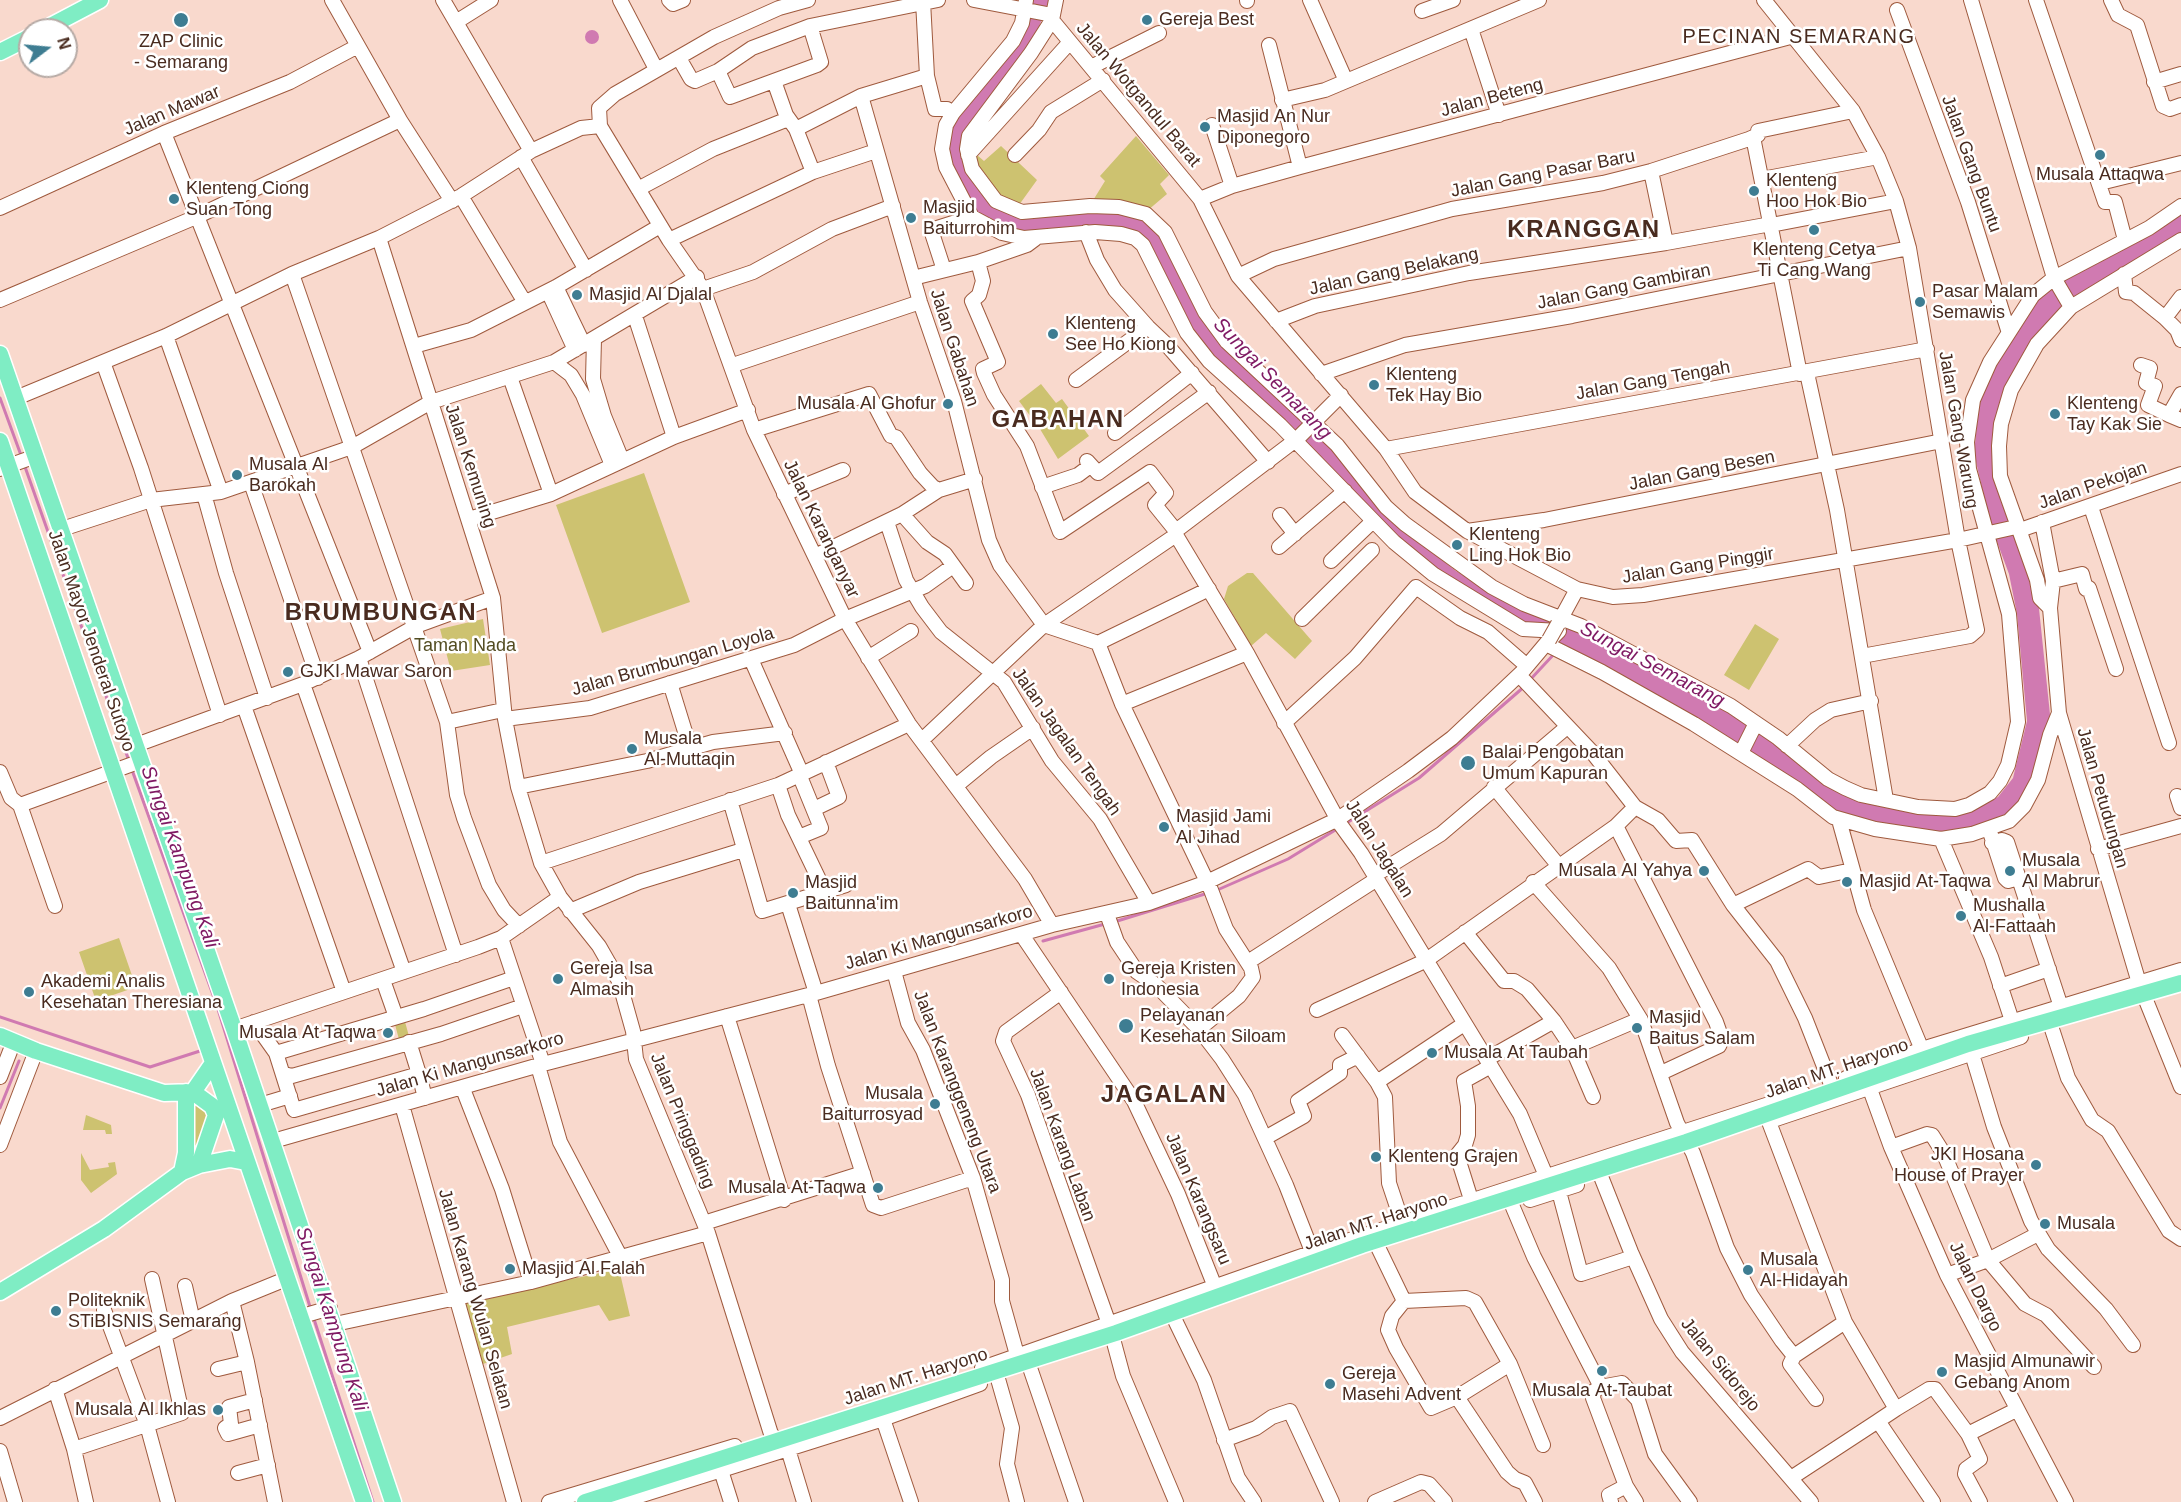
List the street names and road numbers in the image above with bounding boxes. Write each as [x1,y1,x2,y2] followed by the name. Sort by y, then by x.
[1071,18,1205,172] street label: Jalan Wotgandul Barat
[1438,74,1546,122] street label: Jalan Beteng
[121,81,223,141] street label: Jalan Mawar
[1936,93,2006,235] street label: Jalan Gang Buntu
[1449,146,1637,202] street label: Jalan Gang Pasar Baru
[1308,244,1480,300] street label: Jalan Gang Belakang
[1536,260,1712,314] street label: Jalan Gang Gambiran
[925,287,983,409] street label: Jalan Gabahan
[1934,350,1982,510] street label: Jalan Gang Warung
[1574,357,1732,405] street label: Jalan Gang Tengah
[440,401,500,531] street label: Jalan Kemuning
[1627,446,1777,496] street label: Jalan Gang Besen
[778,456,864,602] street label: Jalan Karanganyar
[2036,457,2150,515] street label: Jalan Pekojan
[43,527,139,755] street label: Jalan Mayor Jenderal Sutoyo
[1621,543,1775,589] street label: Jalan Gang Pinggir
[570,623,776,701] street label: Jalan Brumbungan Loyola
[1007,664,1125,820] street label: Jalan Jagalan Tengah
[2072,725,2132,871] street label: Jalan Petudungan
[1340,796,1418,902] street label: Jalan Jagalan
[843,901,1035,975] street label: Jalan Ki Mangunsarkoro
[908,988,1006,1196] street label: Jalan Karanggeneng Utara
[374,1028,566,1102] street label: Jalan Ki Mangunsarkoro
[1763,1034,1911,1104] street label: Jalan MT. Haryono
[645,1050,719,1192] street label: Jalan Pringgading
[1024,1066,1100,1224] street label: Jalan Karang Laban
[1160,1130,1236,1268] street label: Jalan Karangsaru
[433,1187,517,1411] street label: Jalan Karang Wulan Selatan
[1301,1189,1451,1255] street label: Jalan MT. Haryono
[1944,1239,2006,1335] street label: Jalan Dargo
[1676,1314,1764,1416] street label: Jalan Sidorejo
[841,1344,991,1410] street label: Jalan MT. Haryono

